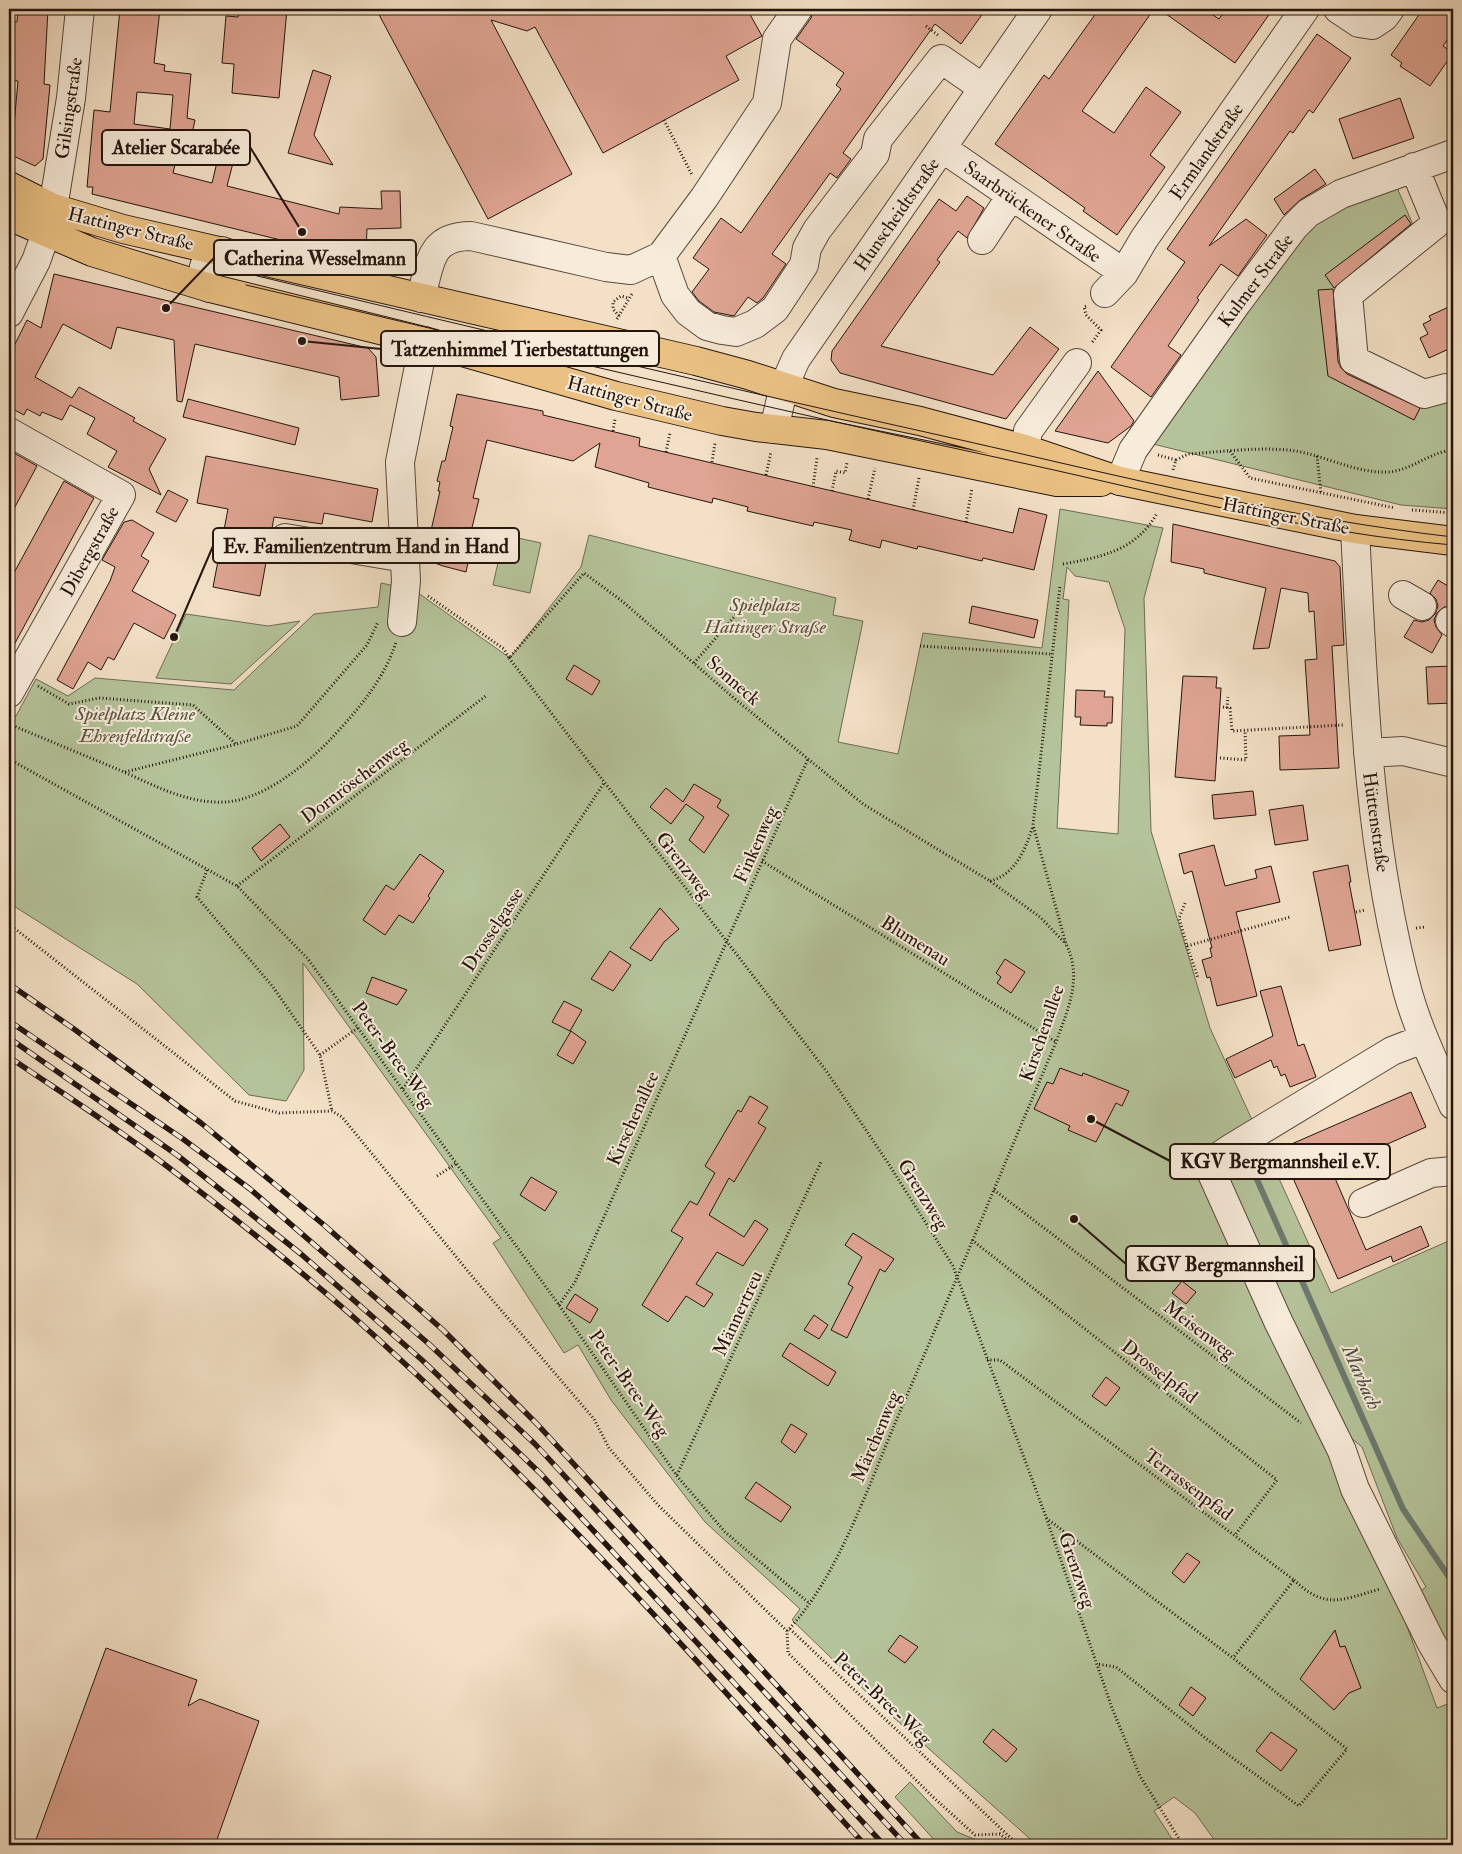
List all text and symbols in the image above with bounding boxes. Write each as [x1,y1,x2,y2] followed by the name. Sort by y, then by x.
[50,56,88,160] street label: Gilsingstraße
[1165,98,1249,205] street label: Ermlandstraße
[102,130,250,165] callout: Atelier Scarabée
[111,135,240,160] text: Atelier Scarabée
[849,153,945,276] street label: Hunscheidtstraße
[959,155,1106,268] street label: Saarbrückener Straße
[65,202,196,256] street label: Hattinger Straße
[1213,229,1299,332] street label: Kulmer Straße
[214,240,416,275] callout: Catherina Wesselmann
[224,246,407,271] text: Catherina Wesselmann
[381,331,659,366] callout: Tatzenhimmel Tierbestattungen
[390,337,650,363] text: Tatzenhimmel Tierbestattungen
[564,371,695,427] street label: Hattinger Straße
[1220,492,1351,540] street label: Hattinger Straße
[55,502,125,601] street label: Dibergstraße
[213,528,519,563] callout: Ev. Familienzentrum Hand in Hand
[223,534,509,559] text: Ev. Familienzentrum Hand in Hand
[703,593,826,639] park label: Spielplatz Hattinger Straße
[701,651,765,711] street label: Sonneck
[74,702,196,748] park label: Spielplatz Kleine Ehrenfeldstraße
[296,732,414,829] street label: Dornröschenweg
[1357,770,1395,874] street label: Hüttenstraße
[728,802,784,887] street label: Finkenweg
[651,827,718,905] street label: Grenzweg
[457,883,529,976] street label: Drosselgasse
[876,910,955,972] street label: Blumenau
[1014,982,1070,1085] street label: Kirschenallee
[346,997,440,1113] street label: Peter-Bree-Weg
[601,1068,664,1169] street label: Kirschenallee
[1170,1144,1390,1179] callout: KGV Bergmannsheil e.V.
[1180,1149,1380,1175] text: KGV Bergmannsheil e.V.
[892,1155,955,1235] street label: Grenzweg
[1126,1246,1314,1281] callout: KGV Bergmannsheil
[1136,1252,1305,1278] text: KGV Bergmannsheil
[708,1267,768,1360] street label: Männertreu
[1159,1295,1241,1365] street label: Meisenweg
[583,1325,676,1443] street label: Peter-Bree-Weg
[1116,1335,1203,1410] street label: Drosselpfad
[1336,1340,1387,1414] water label: Marbach
[846,1386,906,1486] street label: Märchenweg
[1139,1444,1238,1527] street label: Terrassenpfad
[1053,1529,1101,1612] street label: Grenzweg
[828,1647,937,1751] street label: Peter-Bree-Weg

